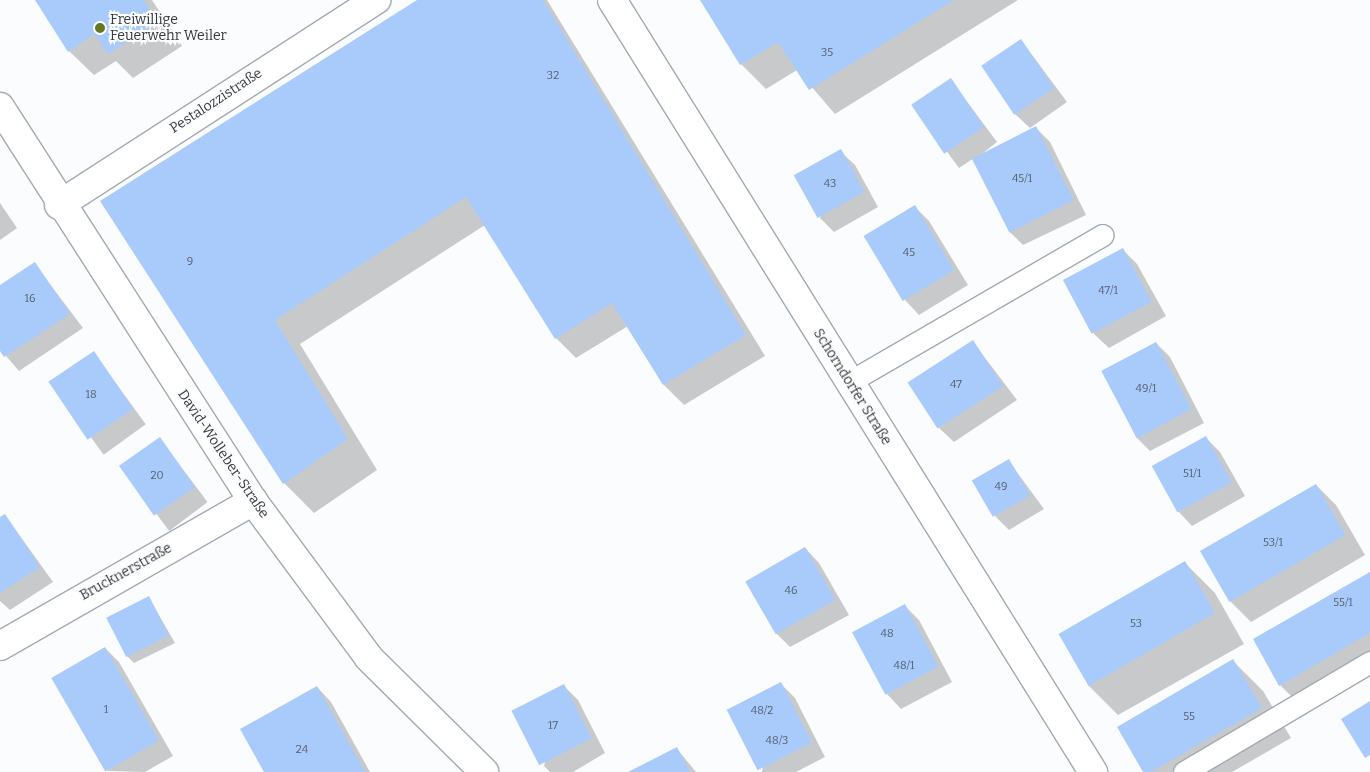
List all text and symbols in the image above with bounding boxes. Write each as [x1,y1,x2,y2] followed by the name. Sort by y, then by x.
[110,12,227,44] place label: Freiwillige Feuerwehr Weiler
[94,22,106,34] marker: Freiwillige Feuerwehr Weiler
[821,46,833,60] house number: 35
[167,65,265,137] street label: Pestalozzistraße
[547,69,559,83] house number: 32
[1012,172,1032,186] house number: 45/1
[824,177,836,191] house number: 43
[903,246,915,260] house number: 45
[187,255,193,269] house number: 9
[1098,284,1118,298] house number: 47/1
[25,292,35,306] house number: 16
[809,326,895,448] street label: Schorndorfer Straße
[950,378,962,392] house number: 47
[1136,382,1156,396] house number: 49/1
[174,387,272,521] street label: David-Wolleber-Straße
[85,388,97,402] house number: 18
[1183,467,1201,481] house number: 51/1
[150,469,164,483] house number: 20
[995,480,1007,494] house number: 49
[1263,536,1283,550] house number: 53/1
[77,540,175,604] street label: Brucknerstraße
[785,584,797,598] house number: 46
[1333,596,1353,610] house number: 55/1
[1130,617,1142,631] house number: 53
[880,627,894,641] house number: 48
[894,659,914,673] house number: 48/1
[104,703,108,717] house number: 1
[751,704,773,718] house number: 48/2
[1183,710,1195,724] house number: 55
[548,719,558,733] house number: 17
[766,734,788,748] house number: 48/3
[296,743,308,757] house number: 24

